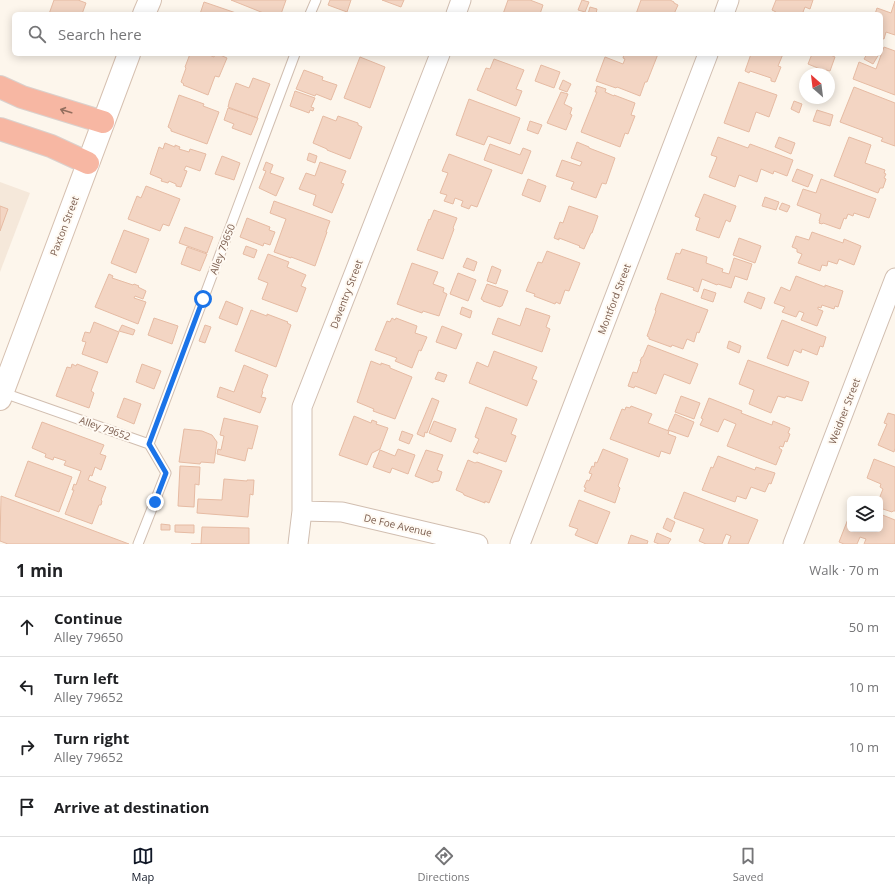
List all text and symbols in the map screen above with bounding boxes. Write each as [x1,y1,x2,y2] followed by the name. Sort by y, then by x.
[12,12,883,56] search box
[26,23,48,45] icon: search
[58,24,142,44] text: Search here
[799,68,835,104] north arrow
[59,107,72,114] one-way arrow
[46,194,82,258] street label: Paxton Street
[206,221,238,276] street label: Alley 79650
[326,257,366,330] street label: Daventry Street
[594,261,634,336] street label: Montford Street
[194,290,212,308] route start
[825,375,863,446] street label: Weidner Street
[78,413,133,443] street label: Alley 79652
[146,493,164,511] route end
[847,496,883,532] map controls
[847,496,883,532] button: layers
[362,510,434,540] street label: De Foe Avenue
[16,559,63,582] text: 1 min
[809,561,879,579] text: Walk · 70 m
[54,608,122,628] text: Continue
[16,616,38,638] icon: ahead
[849,618,879,636] text: 50 m
[54,628,123,646] text: Alley 79650
[54,668,119,688] text: Turn left
[16,676,38,698] icon: left
[849,678,879,696] text: 10 m
[54,688,123,706] text: Alley 79652
[54,728,129,748] text: Turn right
[16,736,38,758] icon: right
[849,738,879,756] text: 10 m
[54,748,123,766] text: Alley 79652
[16,796,38,818] icon: arrive
[54,797,209,817] text: Arrive at destination
[132,845,154,884] tab: Map
[418,845,470,884] tab: Directions
[733,845,763,884] tab: Saved

